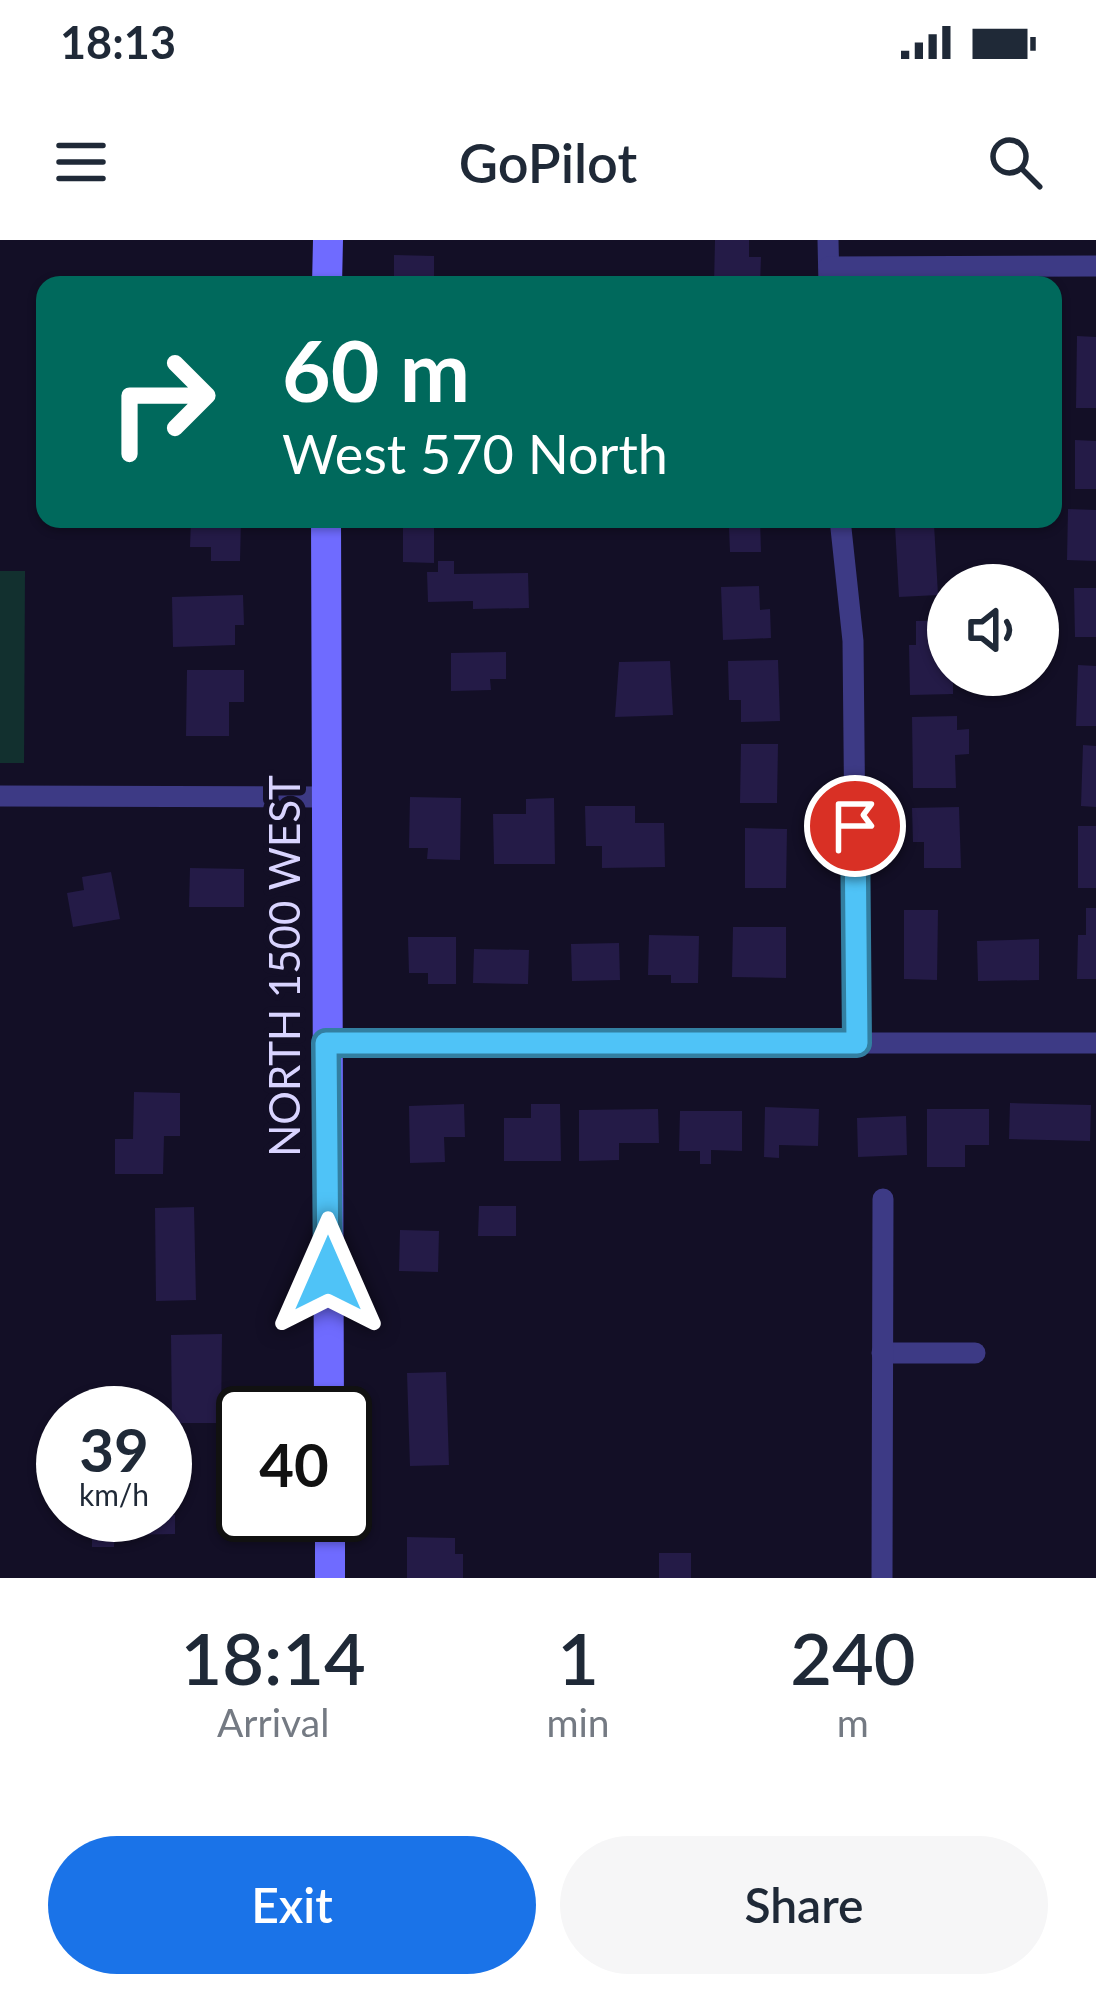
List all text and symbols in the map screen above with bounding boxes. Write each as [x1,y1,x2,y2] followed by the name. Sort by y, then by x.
[60,15,176,69] text: 18:13
[48,129,114,195] icon: menu
[982,129,1048,195] icon: search
[459,130,637,195] text: GoPilot
[282,319,470,420] text: 60 m
[84,324,240,480] icon: right
[282,421,668,486] text: West 570 North
[927,564,1059,696] map controls
[927,564,1059,696] button: sound
[259,775,309,1157] street label: NORTH 1500 WEST
[804,775,906,877] pin
[822,793,888,859] icon: arrive
[265,1211,391,1337] position arrow
[216,1386,372,1542] speed limit sign: 40
[79,1413,149,1485] text: 39
[79,1476,149,1512] text: km/h
[181,1614,366,1700] text: 18:14
[557,1614,599,1700] text: 1
[790,1614,915,1700] text: 240
[217,1699,329,1745] text: Arrival
[546,1699,610,1745] text: min
[837,1699,869,1745] text: m
[48,1836,536,1974] button: Exit
[560,1836,1048,1974] button: Share

